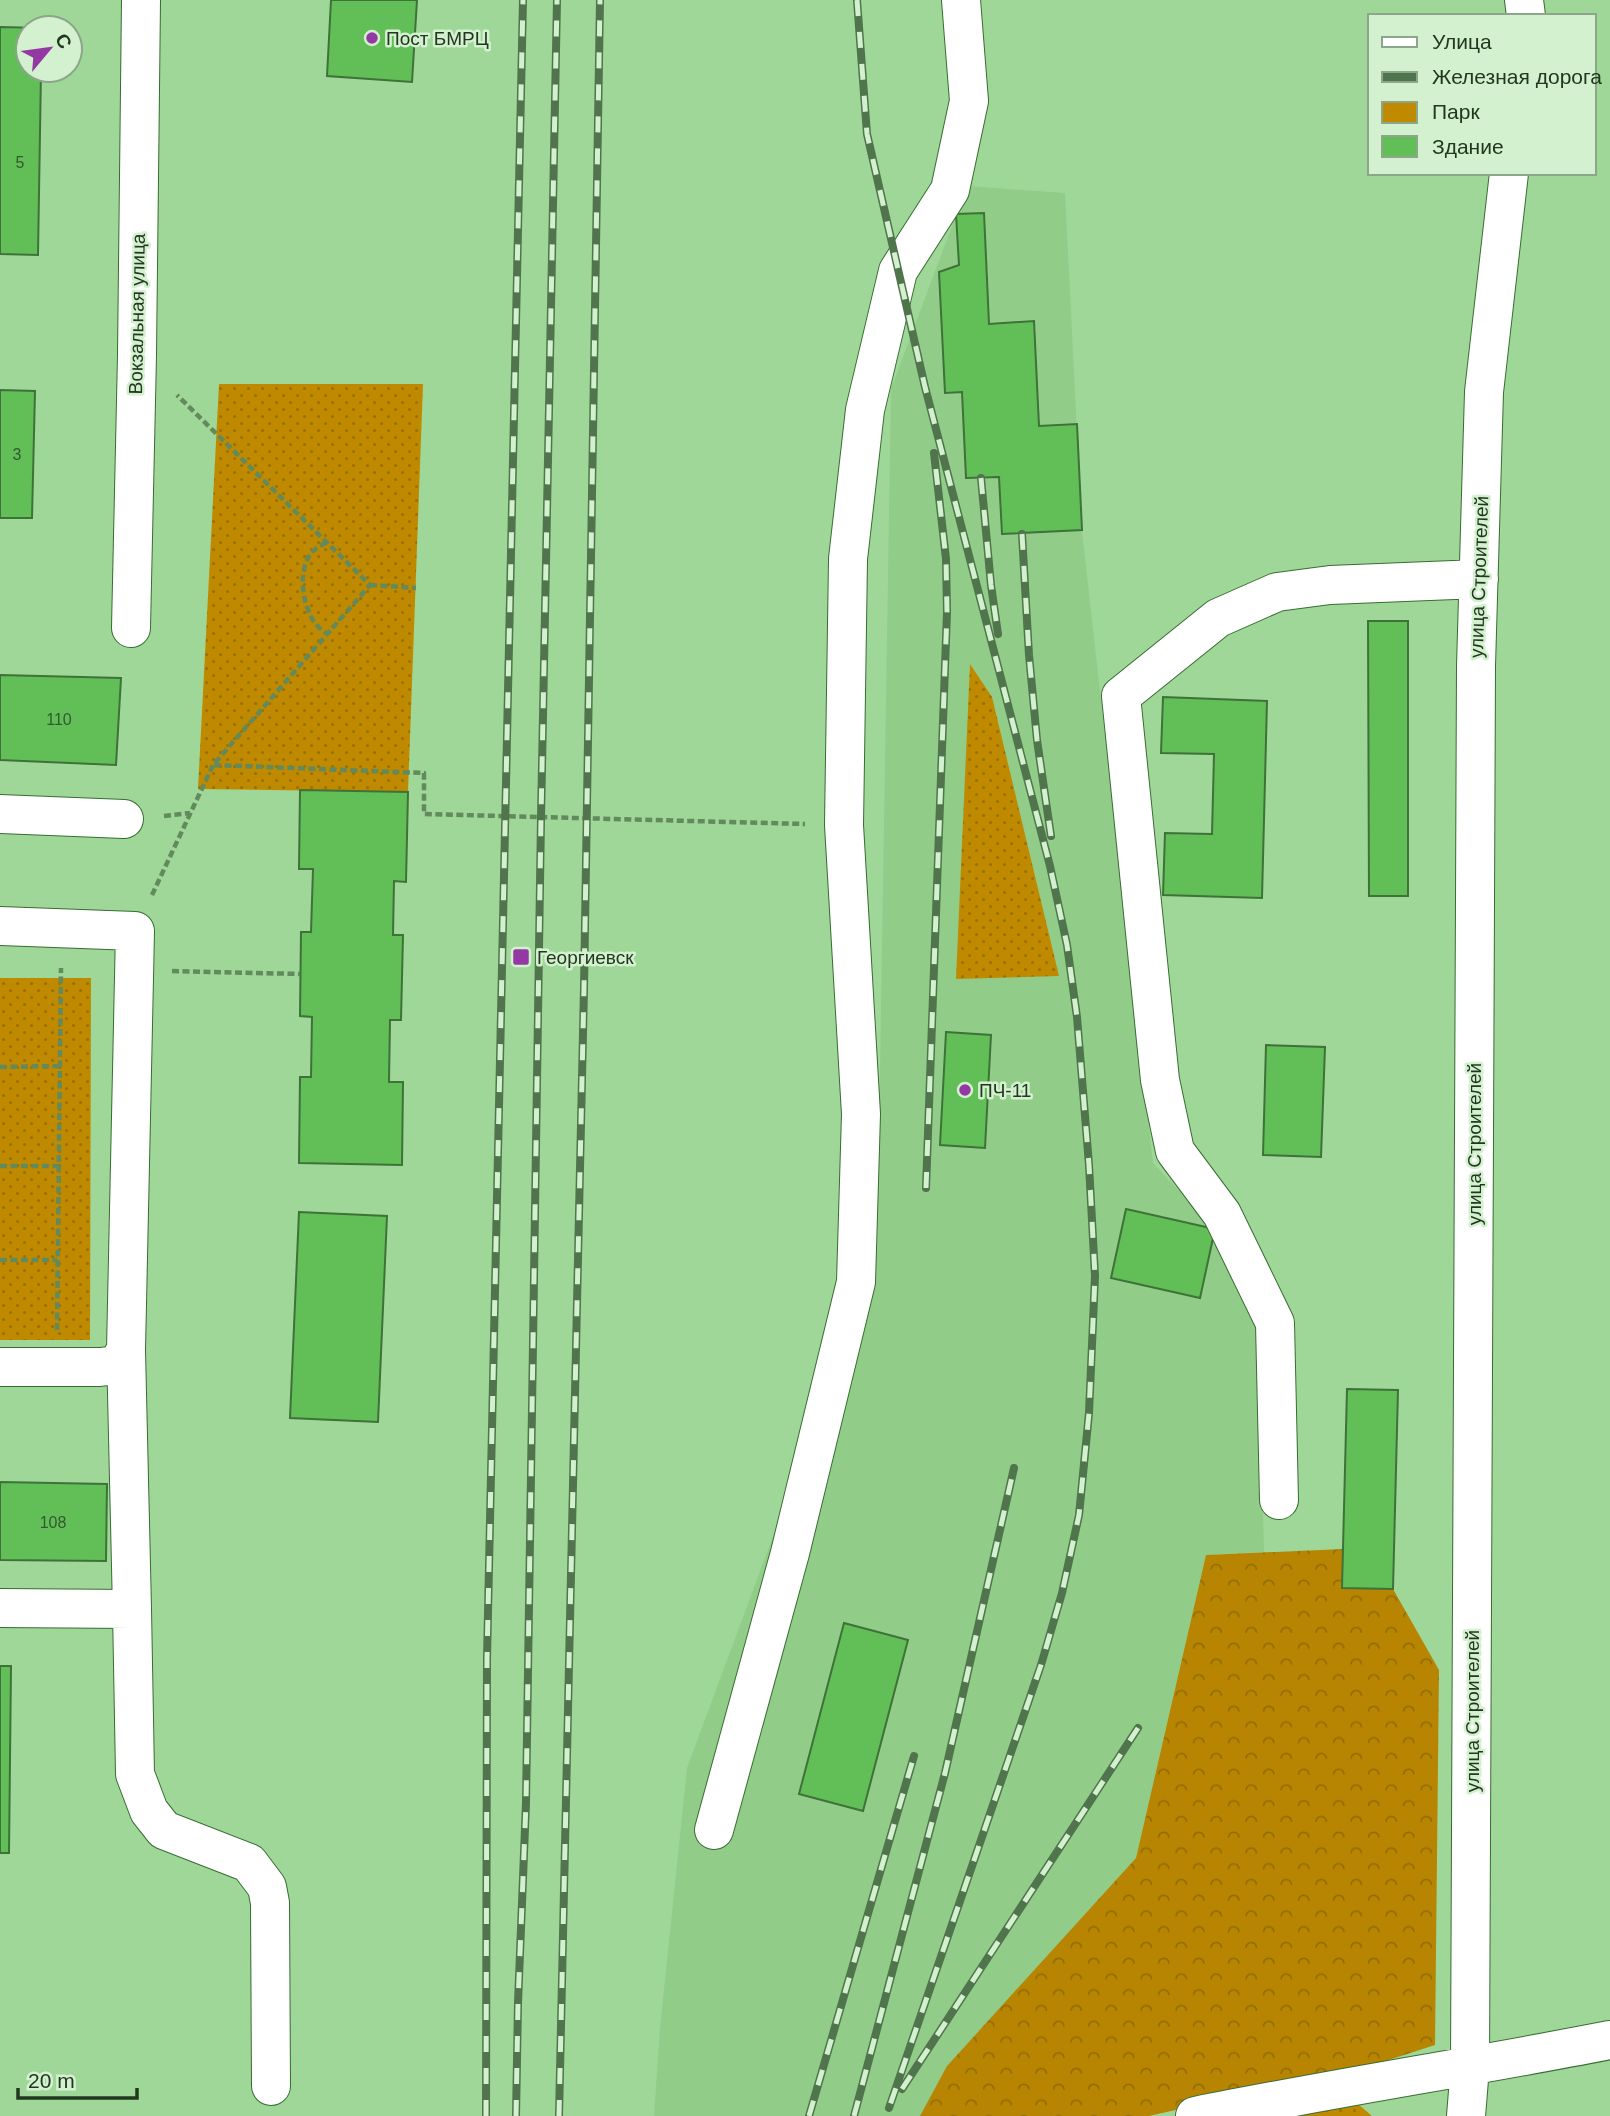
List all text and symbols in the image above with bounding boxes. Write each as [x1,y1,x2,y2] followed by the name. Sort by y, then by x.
[14,14,84,84] north arrow
[1368,14,1596,175] legend
[386,28,489,49] place label: Пост БМРЦ
[51,30,76,52] text: С
[364,30,380,46] marker: Пост БМРЦ
[1432,30,1492,53] text: Улица
[1432,65,1602,88] text: Железная дорога
[1432,100,1480,123] text: Парк
[1432,135,1504,158] text: Здание
[16,154,25,171] house number: 5
[125,233,149,395] street label: Вокзальная улица
[13,446,22,463] house number: 3
[1466,495,1492,659] street label: улица Строителей
[46,711,72,728] house number: 110
[511,947,531,967] marker: Георгиевск
[537,947,634,968] place label: Георгиевск
[1464,1063,1485,1225] street label: улица Строителей
[979,1080,1031,1101] place label: ПЧ-11
[957,1082,973,1098] marker: ПЧ-11
[40,1514,66,1531] house number: 108
[1462,1630,1483,1792] street label: улица Строителей
[18,2056,136,2100] scale bar
[28,2069,75,2092] text: 20 m

